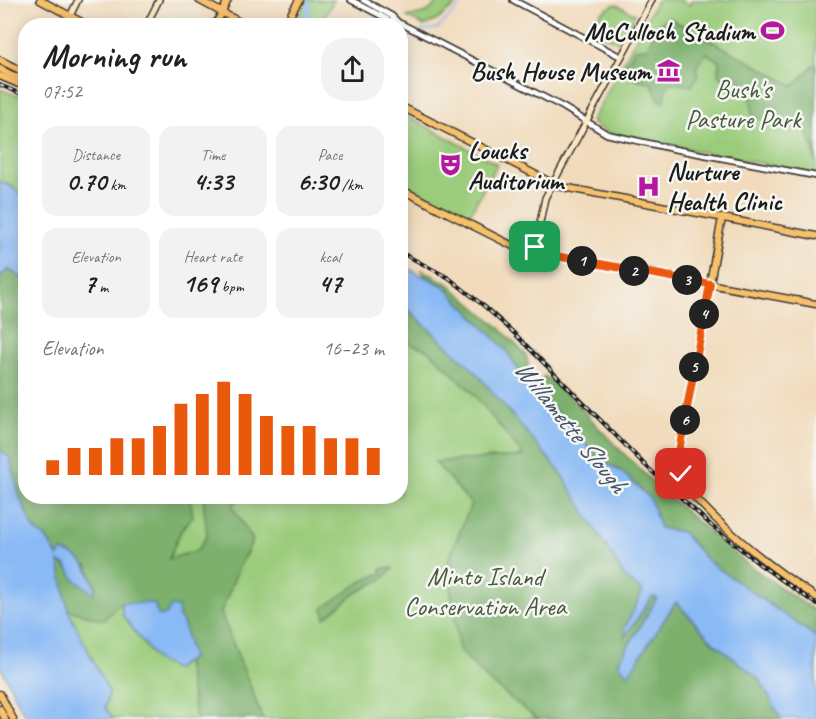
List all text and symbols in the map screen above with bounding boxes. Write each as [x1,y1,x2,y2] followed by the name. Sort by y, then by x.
[584,15,757,48] place label: McCulloch Stadium
[760,18,786,44] sports icon: McCulloch Stadium
[42,35,186,77] text: Morning run
[321,38,384,101] button: share
[470,55,653,88] place label: Bush House Museum
[656,58,682,84] museum icon: Bush House Museum
[686,73,802,136] park label: Bush's Pasture Park
[42,79,82,104] text: 07:52
[468,134,565,197] place label: Loucks Auditorium
[72,145,120,165] text: Distance
[201,145,225,165] text: Time
[318,145,342,165] text: Pace
[437,152,463,178] theatre icon: Loucks Auditorium
[667,155,783,218] place label: Nurture Health Clinic
[66,165,106,198] text: 0.70
[193,165,233,198] text: 4:33
[297,165,338,198] text: 6:30
[636,173,662,199] hospital icon: Nurture Health Clinic
[106,175,126,195] text: km
[338,175,363,195] text: /km
[509,221,560,272] pin
[518,230,551,263] icon: arrive
[567,246,597,276] pin: 1
[71,247,121,267] text: Elevation
[184,247,242,267] text: Heart rate
[319,247,341,267] text: kcal
[578,251,586,271] text: 1
[619,256,649,286] pin: 2
[630,261,638,281] text: 2
[672,265,702,295] pin: 3
[84,267,95,300] text: 7
[182,267,218,300] text: 169
[318,267,342,300] text: 47
[683,270,691,290] text: 3
[95,277,108,297] text: m
[218,277,244,297] text: bpm
[689,299,719,329] pin: 4
[700,304,708,324] text: 4
[42,336,104,361] text: Elevation
[323,336,384,361] text: 16–23 m
[679,352,709,382] pin: 5
[507,353,636,501] water label: Willamette Slough
[691,357,697,377] text: 5
[670,405,700,435] pin: 6
[681,410,689,430] text: 6
[655,448,706,499] pin
[664,457,697,490] icon: check
[404,560,567,623] park label: Minto Island Conservation Area

